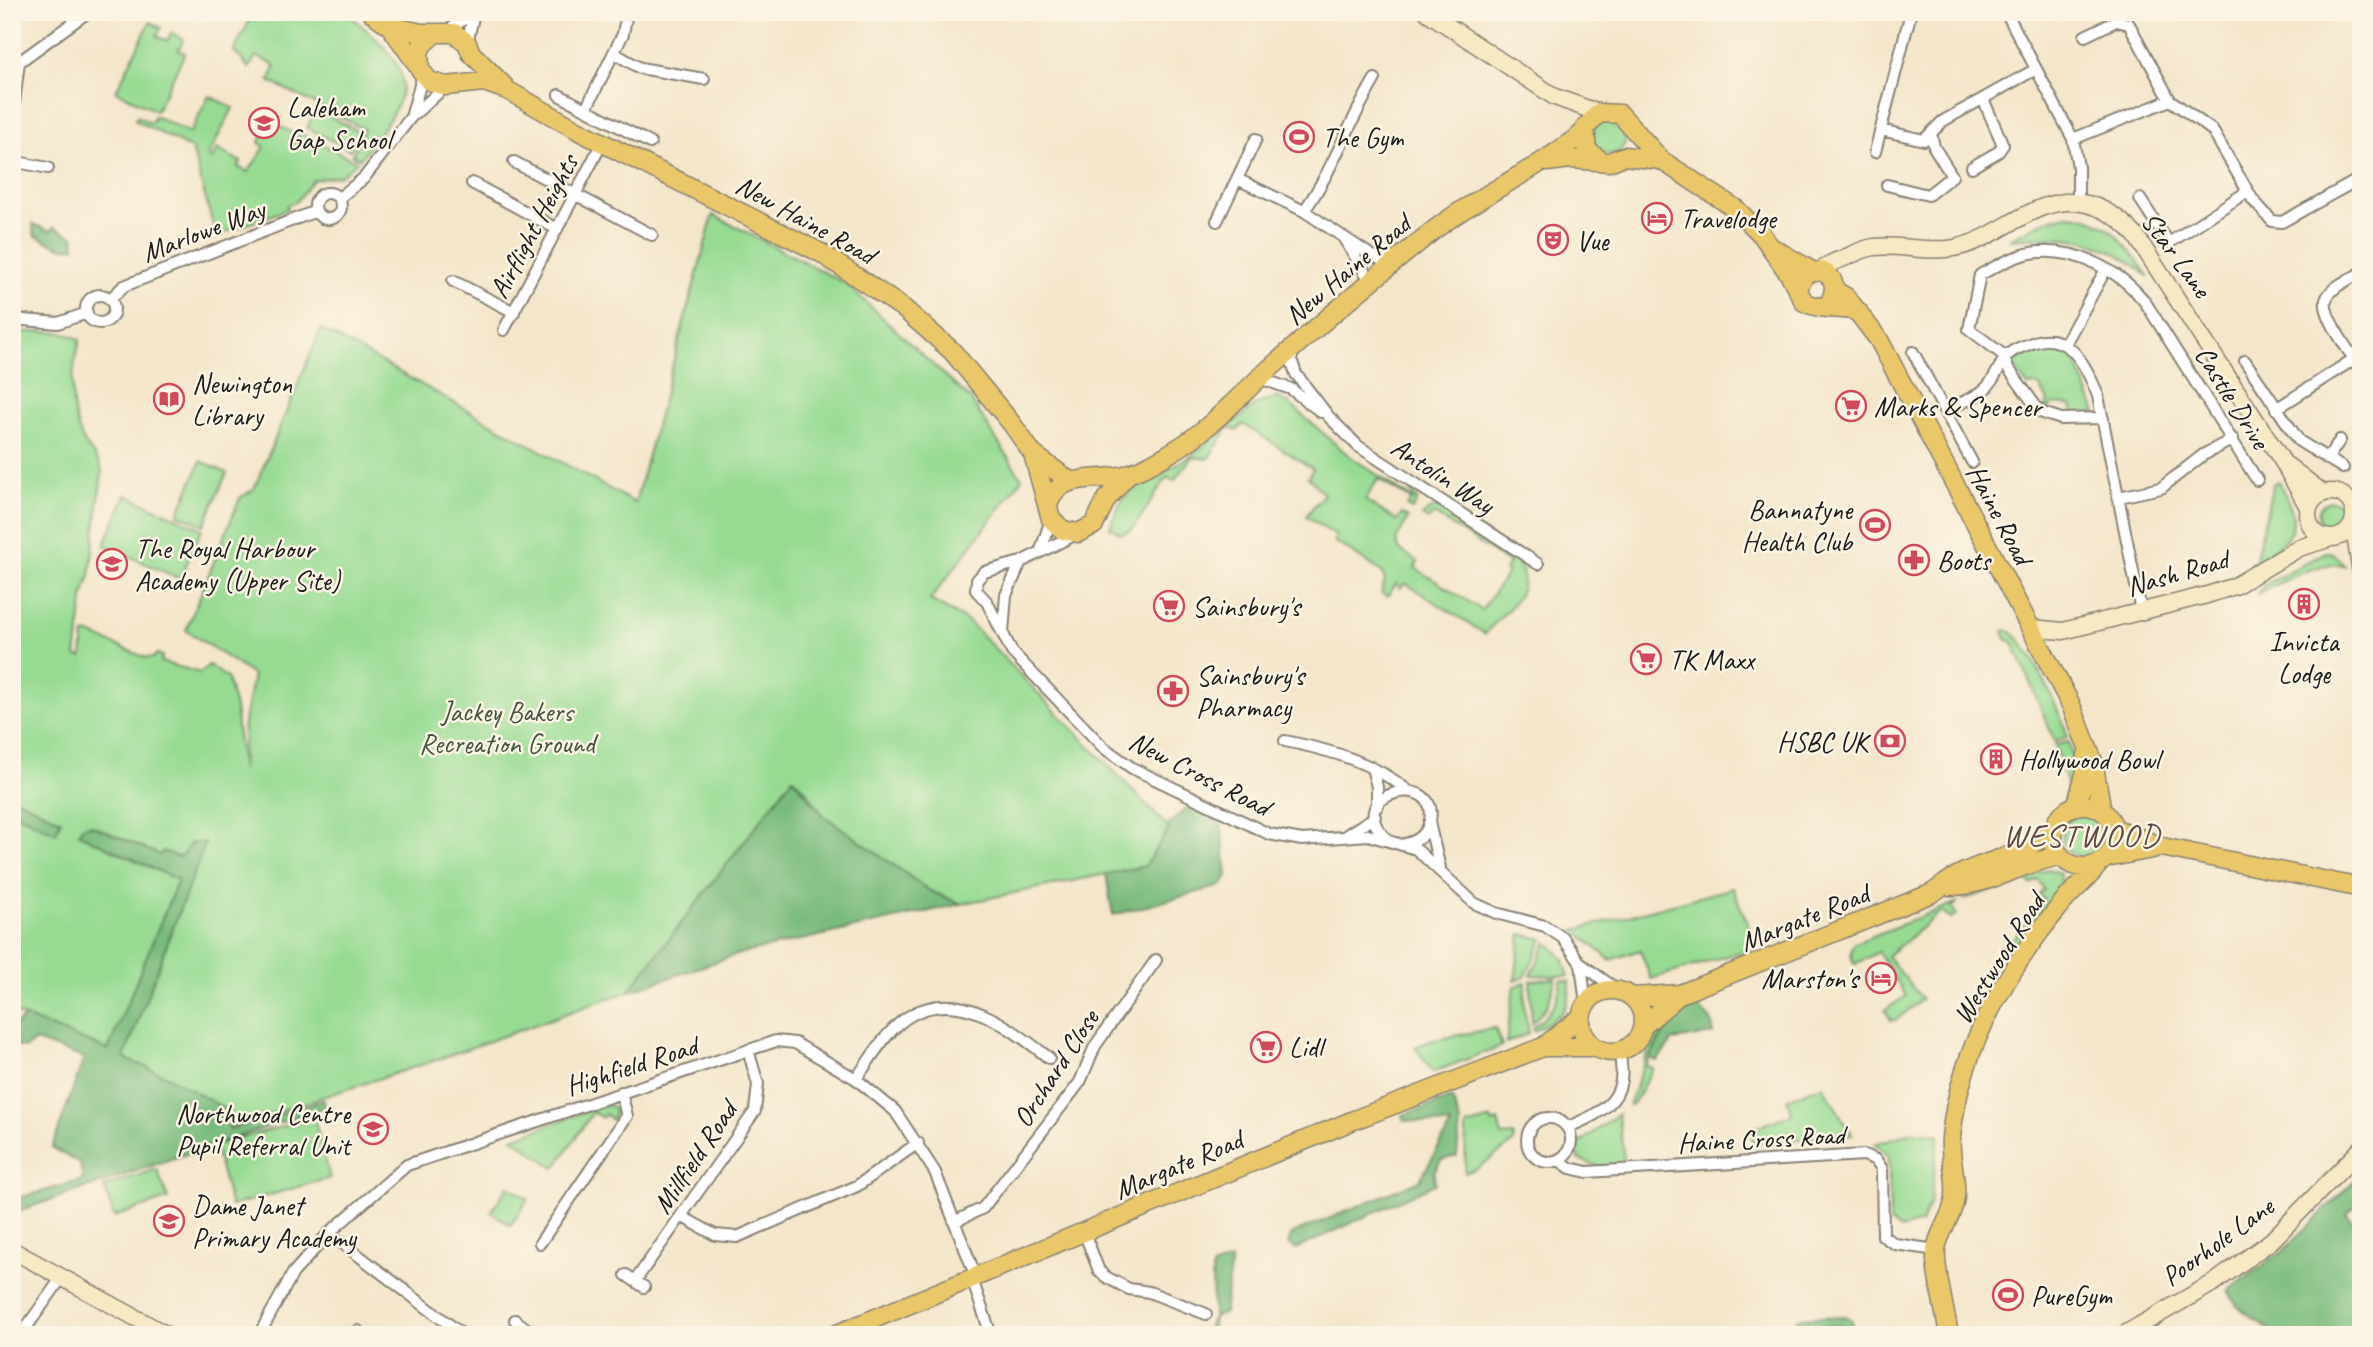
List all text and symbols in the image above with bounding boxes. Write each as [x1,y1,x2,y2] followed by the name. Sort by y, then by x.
[287,90,396,157] place label: Laleham Gap School
[247,106,281,140] school or university icon: Laleham Gap School
[1282,120,1316,154] sports icon: The Gym
[1322,120,1405,155] place label: The Gym
[481,146,587,304] street label: Airflight Heights
[730,167,885,274] street label: New Haine Road
[137,190,272,270] street label: Marlowe Way
[1640,201,1674,235] hotel icon: Travelodge
[1680,201,1778,236] place label: Travelodge
[1277,204,1421,332] street label: New Haine Road
[2134,205,2220,306] street label: Star Lane
[1536,223,1570,257] theatre icon: Vue
[1576,223,1610,258] place label: Vue
[2187,339,2279,457] street label: Castle Drive
[192,366,293,433] place label: Newington Library
[152,382,186,416] library icon: Newington Library
[1834,389,1868,423] supermarket icon: Marks & Spencer
[1874,389,2044,424] place label: Marks & Spencer
[1385,429,1503,523] street label: Antolin Way
[1959,458,2042,574] street label: Haine Road
[1742,492,1854,559] place label: Bannatyne Health Club
[1858,508,1892,542] sports icon: Bannatyne Health Club
[135,531,342,598] place label: The Royal Harbour Academy (Upper Site)
[2122,540,2236,604] street label: Nash Road
[1897,543,1931,577] pharmacy icon: Boots
[1937,543,1993,578] place label: Boots
[95,547,129,581] school or university icon: The Royal Harbour Academy (Upper Site)
[2287,587,2321,621] building icon: Invicta Lodge
[1152,589,1186,623] supermarket icon: Sainsbury's
[1192,589,1302,624] place label: Sainsbury's
[2270,624,2340,691] place label: Invicta Lodge
[1629,642,1663,676] supermarket icon: TK Maxx
[1669,642,1756,677] place label: TK Maxx
[1196,658,1306,725] place label: Sainsbury's Pharmacy
[1156,674,1190,708] pharmacy icon: Sainsbury's Pharmacy
[419,694,599,761] park label: Jackey Bakers Recreation Ground
[1123,723,1280,826] street label: New Cross Road
[1777,724,1872,759] place label: HSBC UK
[1873,724,1907,758] bank icon: HSBC UK
[1979,742,2013,776] building icon: Hollywood Bowl
[2019,742,2165,777] place label: Hollywood Bowl
[2003,815,2161,856] district label: WESTWOOD
[1735,874,1877,959] street label: Margate Road
[1945,883,2054,1030] street label: Westwood Road
[1761,961,1860,996] place label: Marston's
[1864,961,1898,995] hotel icon: Marston's
[1004,1001,1107,1134] street label: Orchard Close
[561,1027,705,1103] street label: Highfield Road
[1249,1030,1283,1064] supermarket icon: Lidl
[1289,1030,1327,1065] place label: Lidl
[644,1091,747,1220] street label: Millfield Road
[176,1096,353,1163] place label: Northwood Centre Pupil Referral Unit
[356,1112,390,1146] school or university icon: Northwood Centre Pupil Referral Unit
[1677,1116,1849,1160] street label: Haine Cross Road
[1109,1120,1251,1207] street label: Margate Road
[192,1188,358,1255] place label: Dame Janet Primary Academy
[2154,1188,2282,1294] street label: Poorhole Lane
[152,1204,186,1238] school or university icon: Dame Janet Primary Academy
[1991,1278,2025,1312] sports icon: PureGym
[2031,1278,2113,1313] place label: PureGym

